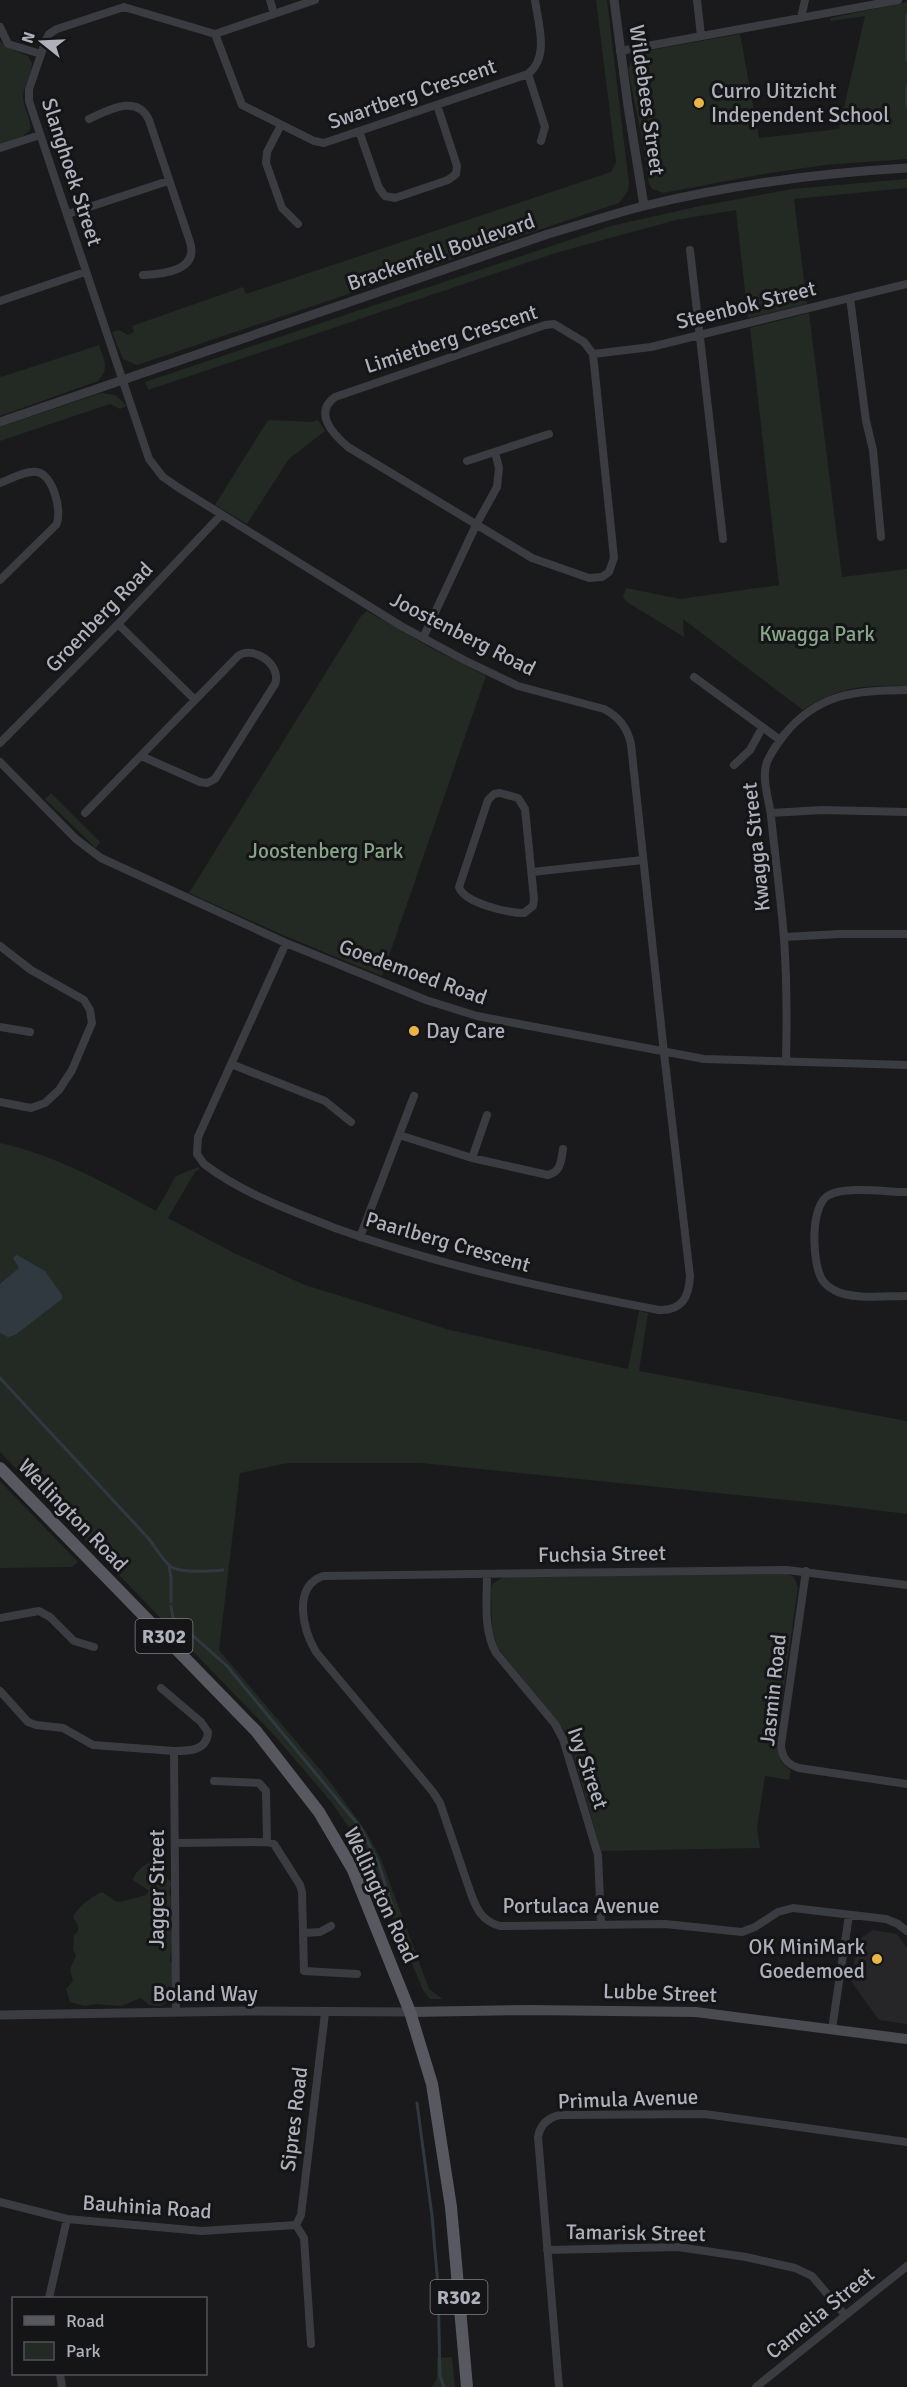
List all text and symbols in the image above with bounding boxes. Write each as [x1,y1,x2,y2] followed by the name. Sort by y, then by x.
[12,12,72,72] north arrow
[624,23,670,177] street label: Wildebees Street
[17,29,40,46] text: N
[325,53,499,135] street label: Swartberg Crescent
[711,78,889,128] place label: Curro Uitzicht Independent School
[36,95,108,249] street label: Slanghoek Street
[692,96,706,110] marker: Curro Uitzicht Independent School
[344,208,538,296] street label: Brackenfell Boulevard
[673,275,819,335] street label: Steenbok Street
[361,299,541,379] street label: Limietberg Crescent
[40,556,158,678] street label: Groenberg Road
[386,586,540,682] street label: Joostenberg Road
[759,621,875,647] park label: Kwagga Park
[736,781,776,913] street label: Kwagga Street
[249,838,404,864] park label: Joostenberg Park
[336,933,490,1011] street label: Goedemoed Road
[426,1018,505,1044] place label: Day Care
[407,1024,421,1038] marker: Day Care
[363,1206,533,1278] street label: Paarlberg Crescent
[13,1453,133,1577] street label: Wellington Road
[538,1540,666,1568] street label: Fuchsia Street
[136,1619,192,1653] road number: R302
[754,1633,792,1747] street label: Jasmin Road
[562,1724,614,1812] street label: Ivy Street
[338,1823,424,1967] street label: Wellington Road
[144,1829,170,1949] street label: Jagger Street
[503,1893,659,1919] street label: Portulaca Avenue
[748,1934,865,1984] place label: OK MiniMark Goedemoed
[870,1952,884,1966] marker: OK MiniMark Goedemoed
[603,1978,717,2008] street label: Lubbe Street
[153,1981,258,2007] street label: Boland Way
[275,2065,313,2173] street label: Sipres Road
[557,2084,699,2114] street label: Primula Avenue
[82,2190,212,2224] street label: Bauhinia Road
[566,2219,706,2247] street label: Tamarisk Street
[760,2261,880,2365] street label: Camelia Street
[430,2280,488,2314] road number: R302
[12,2297,207,2375] legend
[66,2310,105,2332] text: Road
[66,2340,101,2362] text: Park

